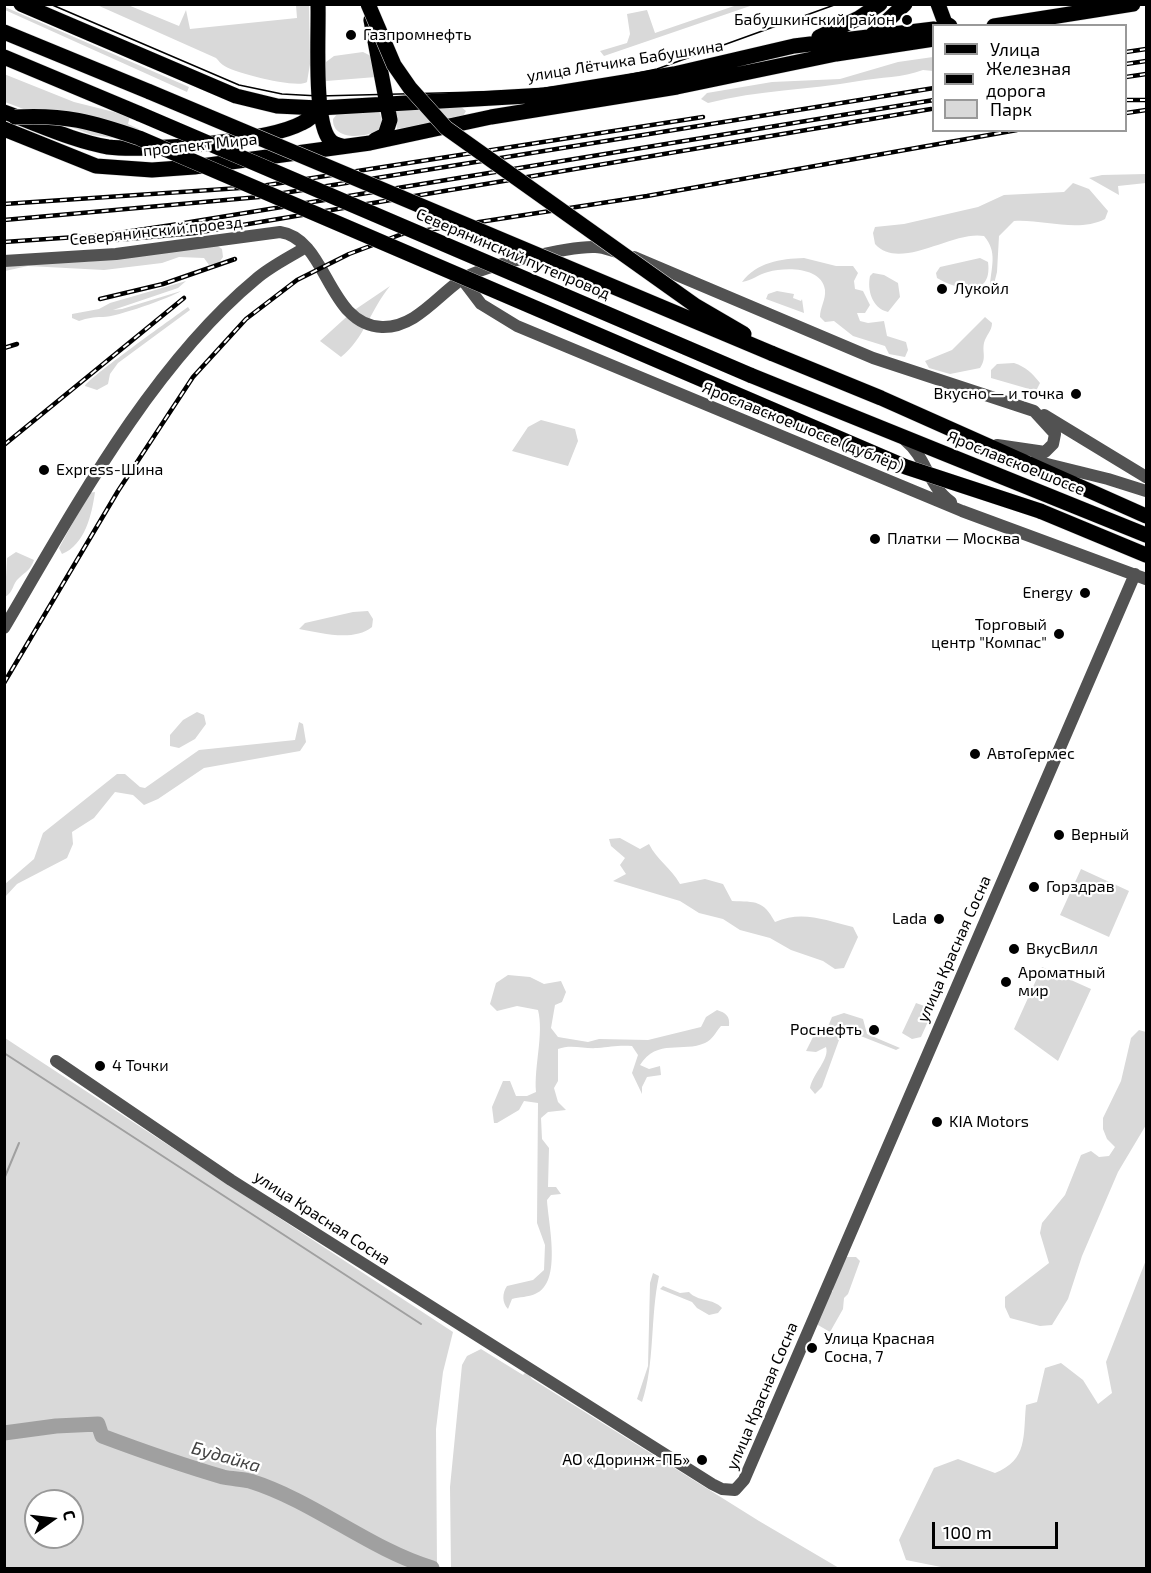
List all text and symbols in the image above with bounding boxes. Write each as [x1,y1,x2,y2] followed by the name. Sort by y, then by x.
[734,10,895,30] place label: Бабушкинский район
[900,13,914,27] marker: Бабушкинский район
[932,24,1127,132] legend
[363,25,471,45] place label: Газпромнефть
[344,28,358,42] marker: Газпромнефть
[525,36,725,86] street label: улица Лётчика Бабушкина
[990,38,1040,60] text: Улица
[986,57,1071,101] text: Железная дорога
[990,98,1032,120] text: Парк
[142,129,258,161] street label: проспект Мира
[413,204,613,304] street label: Северянинский путепровод
[69,212,243,250] street label: Северянинский проезд
[954,279,1009,299] place label: Лукойл
[935,282,949,296] marker: Лукойл
[699,378,907,476] street label: Ярославское шоссе (дублёр)
[934,384,1064,404] place label: Вкусно — и точка
[1069,387,1083,401] marker: Вкусно — и точка
[944,427,1088,499] street label: Ярославское шоссе
[56,460,163,480] place label: Express-Шина
[37,463,51,477] marker: Express-Шина
[887,529,1020,549] place label: Платки — Москва
[868,532,882,546] marker: Платки — Москва
[1022,583,1073,603] place label: Energy
[1078,586,1092,600] marker: Energy
[931,615,1047,653] place label: Торговый центр "Компас"
[1052,627,1066,641] marker: Торговый центр "Компас"
[987,744,1075,764] place label: АвтоГермес
[968,747,982,761] marker: АвтоГермес
[1071,825,1129,845] place label: Верный
[1052,828,1066,842] marker: Верный
[913,873,995,1025] street label: улица Красная Сосна
[1046,877,1115,897] place label: Горздрав
[1027,880,1041,894] marker: Горздрав
[892,909,927,929] place label: Lada
[932,912,946,926] marker: Lada
[1026,939,1098,959] place label: ВкусВилл
[1007,942,1021,956] marker: ВкусВилл
[1018,963,1105,1001] place label: Ароматный мир
[999,975,1013,989] marker: Ароматный мир
[790,1020,862,1040] place label: Роснефть
[867,1023,881,1037] marker: Роснефть
[112,1056,169,1076] place label: 4 Точки
[93,1059,107,1073] marker: 4 Точки
[949,1112,1029,1132] place label: KIA Motors
[930,1115,944,1129] marker: KIA Motors
[250,1167,394,1269] street label: улица Красная Сосна
[722,1319,802,1473] street label: улица Красная Сосна
[824,1329,935,1367] place label: Улица Красная Сосна, 7
[805,1341,819,1355] marker: Улица Красная Сосна, 7
[189,1437,263,1477] water label: Будайка
[562,1450,690,1470] place label: АО «Доринж-ПБ»
[695,1453,709,1467] marker: АО «Доринж-ПБ»
[24,1489,84,1549] north arrow
[60,1508,80,1522] text: С
[935,1510,1061,1548] scale bar
[943,1521,992,1543] text: 100 m

